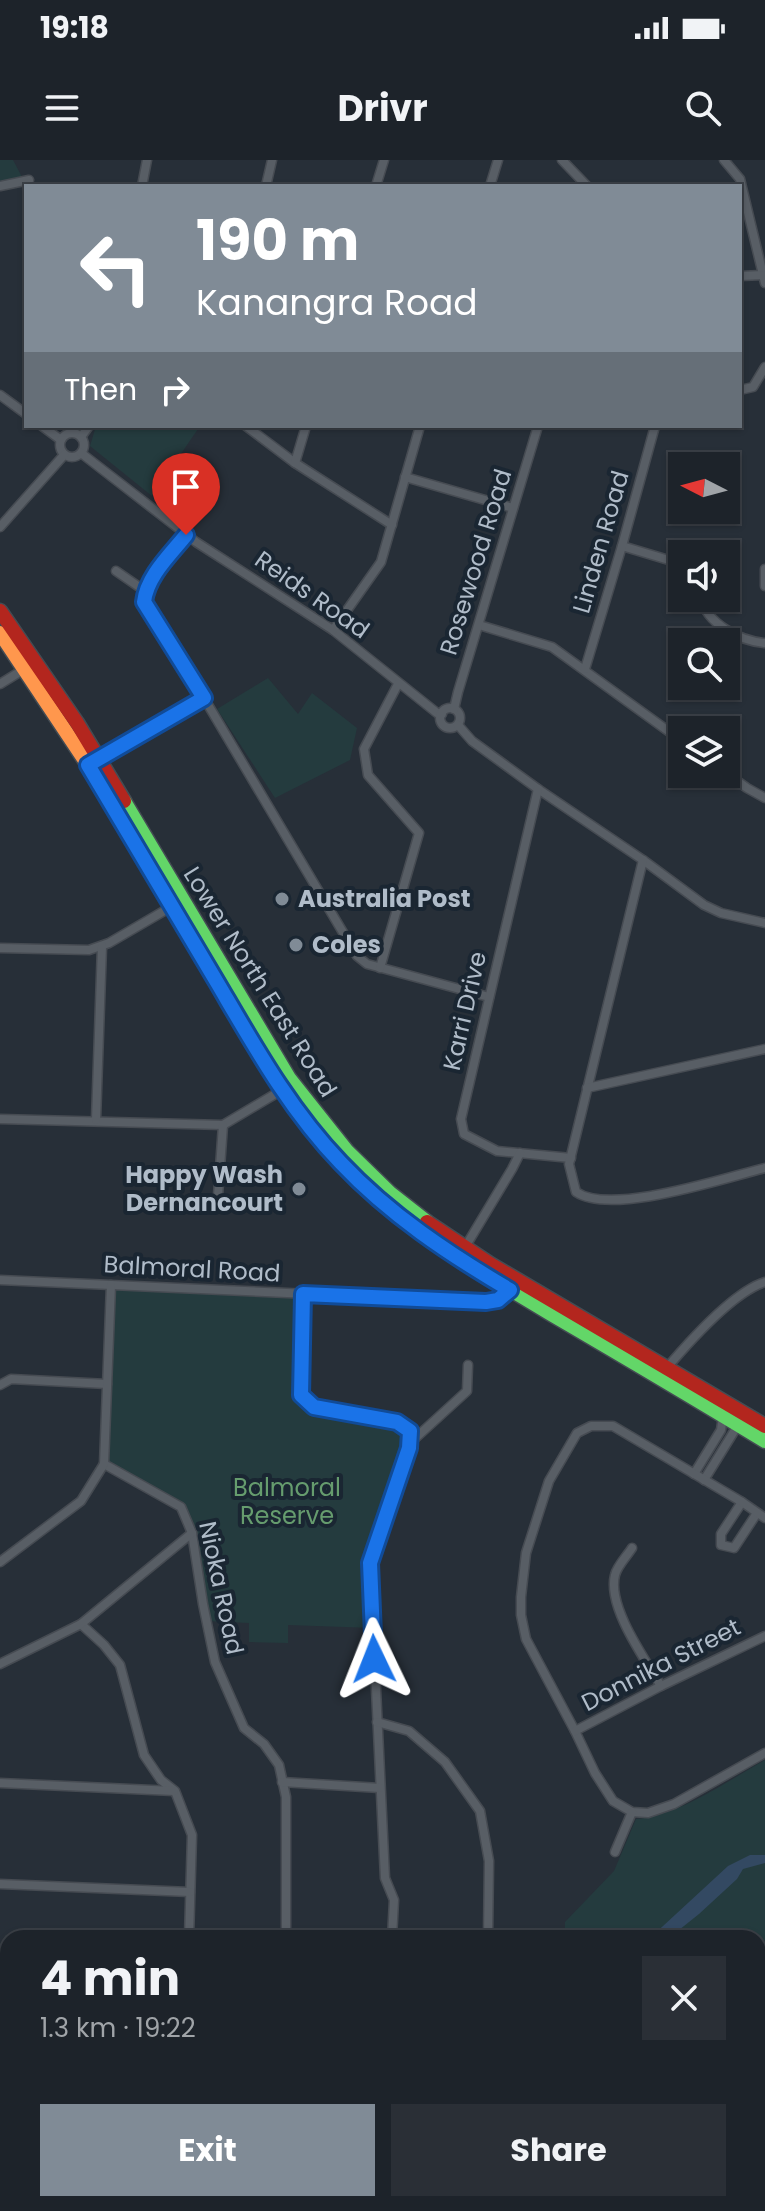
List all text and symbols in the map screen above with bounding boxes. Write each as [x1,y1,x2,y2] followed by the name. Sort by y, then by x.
[40,6,109,49] text: 19:18
[337,83,428,134] text: Drivr
[40,86,84,130] icon: menu
[681,86,725,130] icon: search
[196,201,359,280] text: 190 m
[64,216,168,320] icon: left
[196,277,478,328] text: Kanangra Road
[64,368,137,411] text: Then
[153,368,197,412] icon: right
[668,452,740,524] north arrow
[668,452,740,788] map controls
[152,453,220,535] pin
[164,465,208,509] icon: arrive
[432,465,519,659] street label: Rosewood Road
[564,467,637,617] street label: Linden Road
[668,540,740,612] button: sound
[248,543,376,646] street label: Reids Road
[668,628,740,700] button: search
[668,716,740,788] button: layers
[176,860,345,1103] street label: Lower North East Road
[298,882,471,915] place label: Australia Post
[273,890,291,908] marker: Australia Post
[312,928,381,961] place label: Coles
[287,936,305,954] marker: Coles
[435,948,494,1074] street label: Karri Drive
[125,1158,283,1219] place label: Happy Wash Dernancourt
[290,1180,308,1198] marker: Happy Wash Dernancourt
[103,1247,281,1290] street label: Balmoral Road
[233,1471,341,1532] park label: Balmoral Reserve
[191,1518,252,1658] street label: Nioka Road
[576,1610,746,1719] street label: Donnika Street
[332,1617,416,1701] position arrow
[40,1945,180,2012] text: 4 min
[642,1956,726,2040] button: close
[40,2010,196,2046] text: 1.3 km · 19:22
[40,2104,375,2196] button: Exit
[391,2104,726,2196] button: Share

